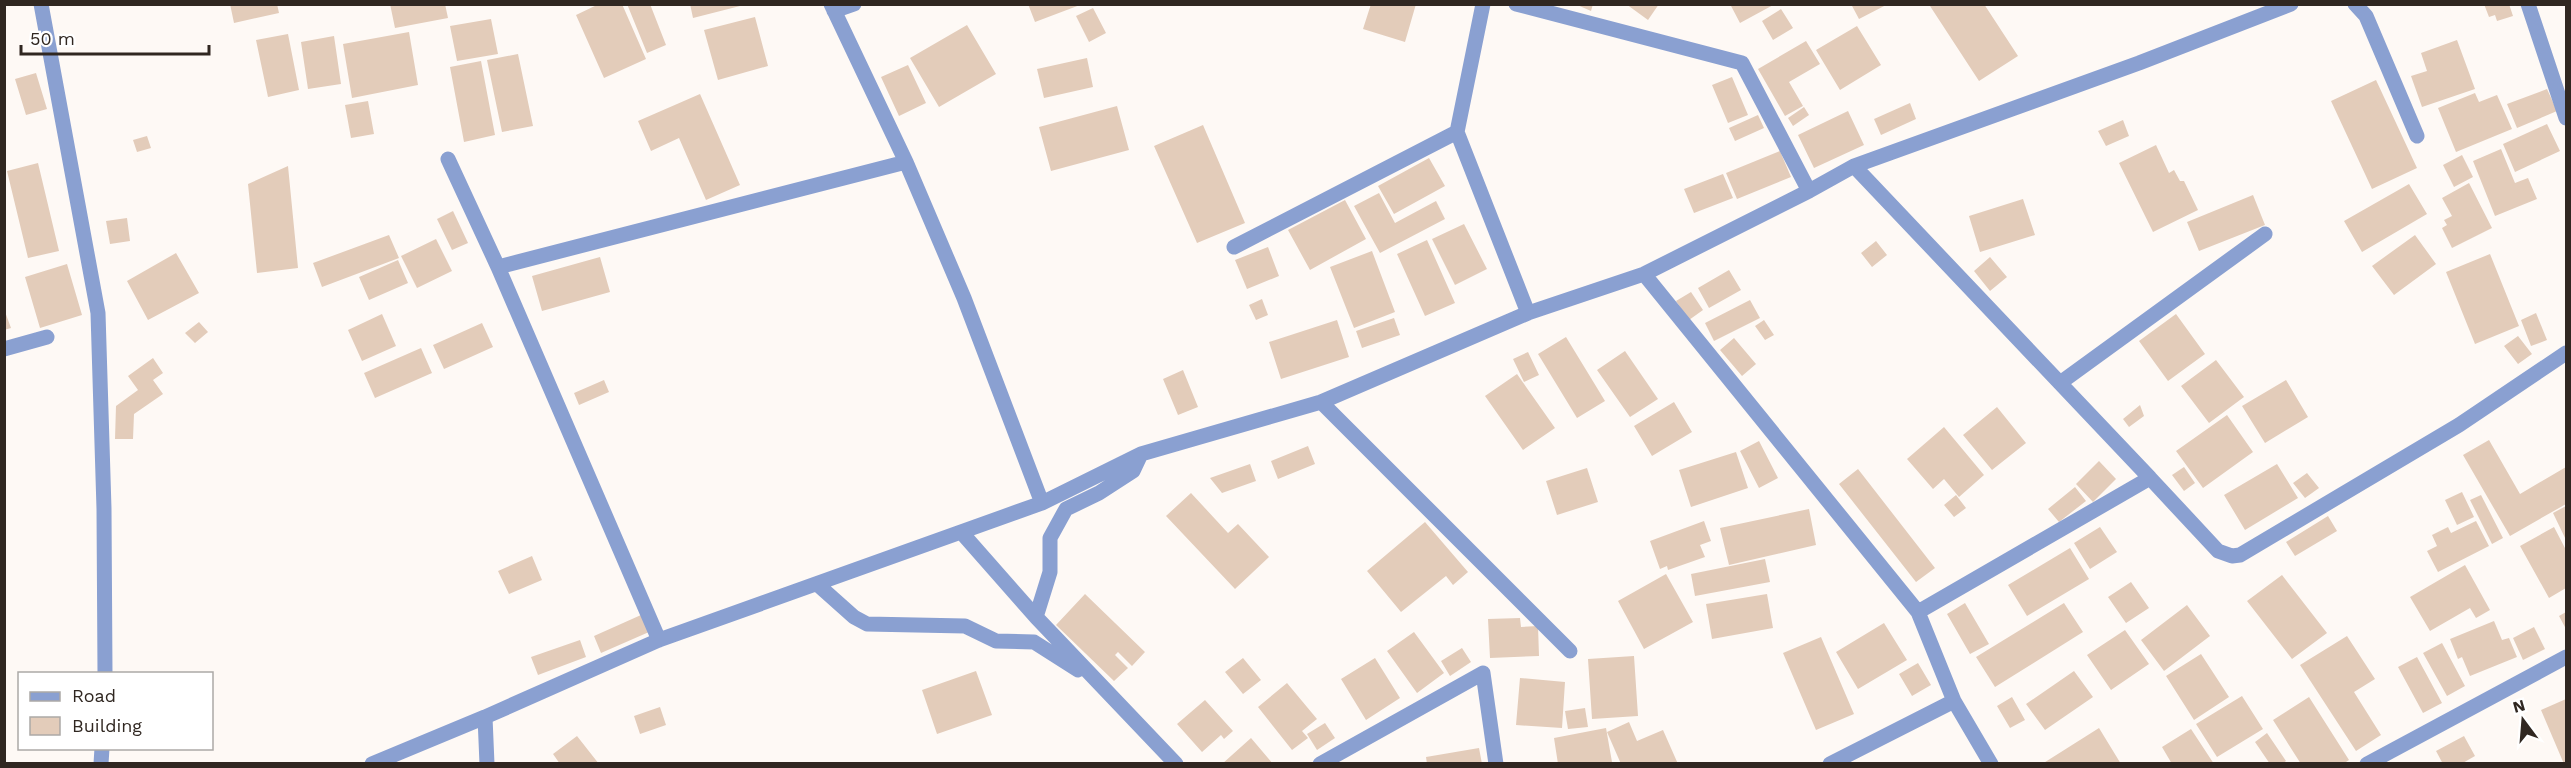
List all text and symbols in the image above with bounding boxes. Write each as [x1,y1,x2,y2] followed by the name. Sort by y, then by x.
[21,18,208,56] scale bar
[30,28,75,49] text: 50 m
[18,672,213,750] legend
[72,685,116,706] text: Road
[2493,690,2553,750] north arrow
[2511,695,2527,717] text: N
[72,715,142,736] text: Building

